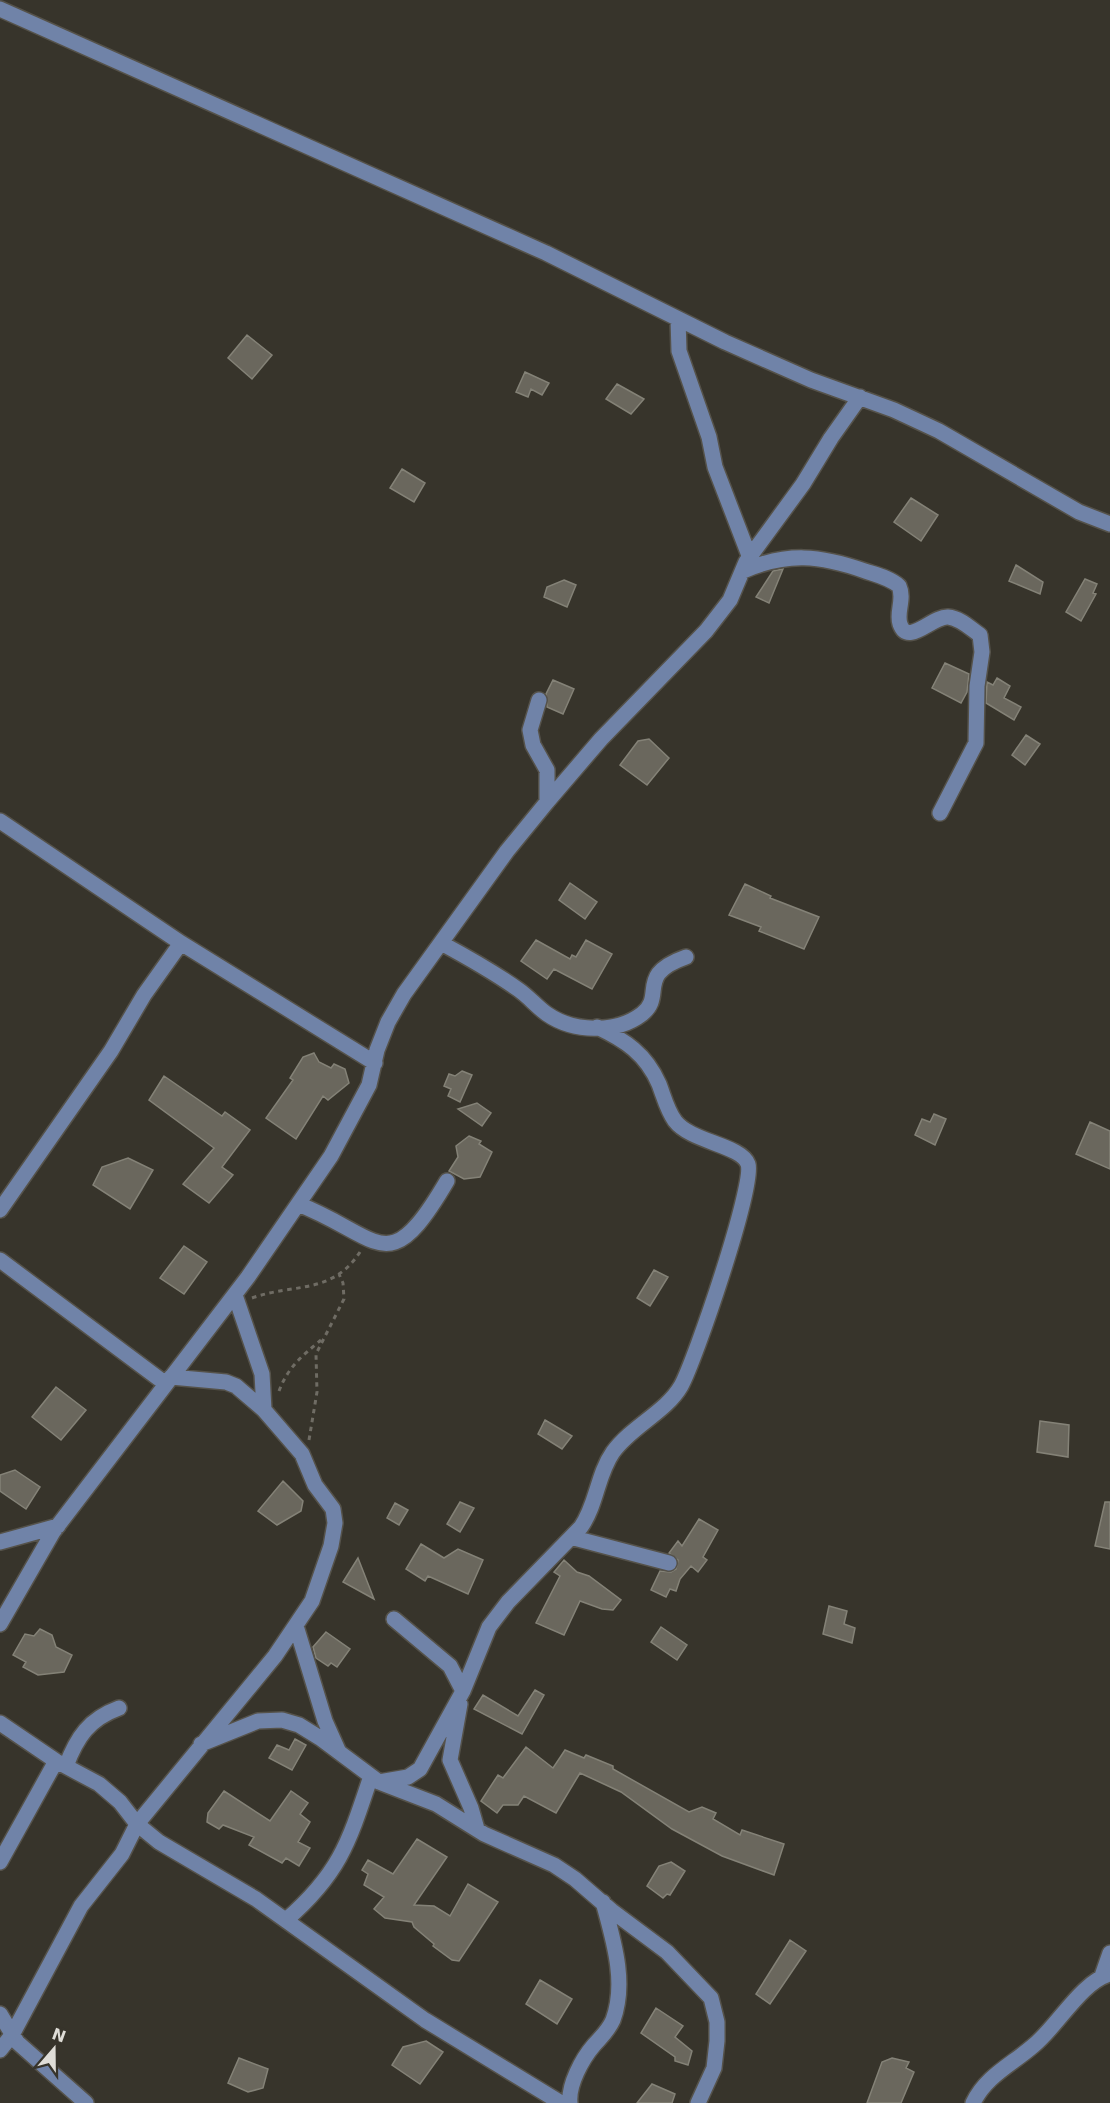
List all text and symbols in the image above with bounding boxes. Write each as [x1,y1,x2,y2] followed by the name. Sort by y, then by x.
[24,2019,84,2079] north arrow
[49,2024,69,2047] text: N

